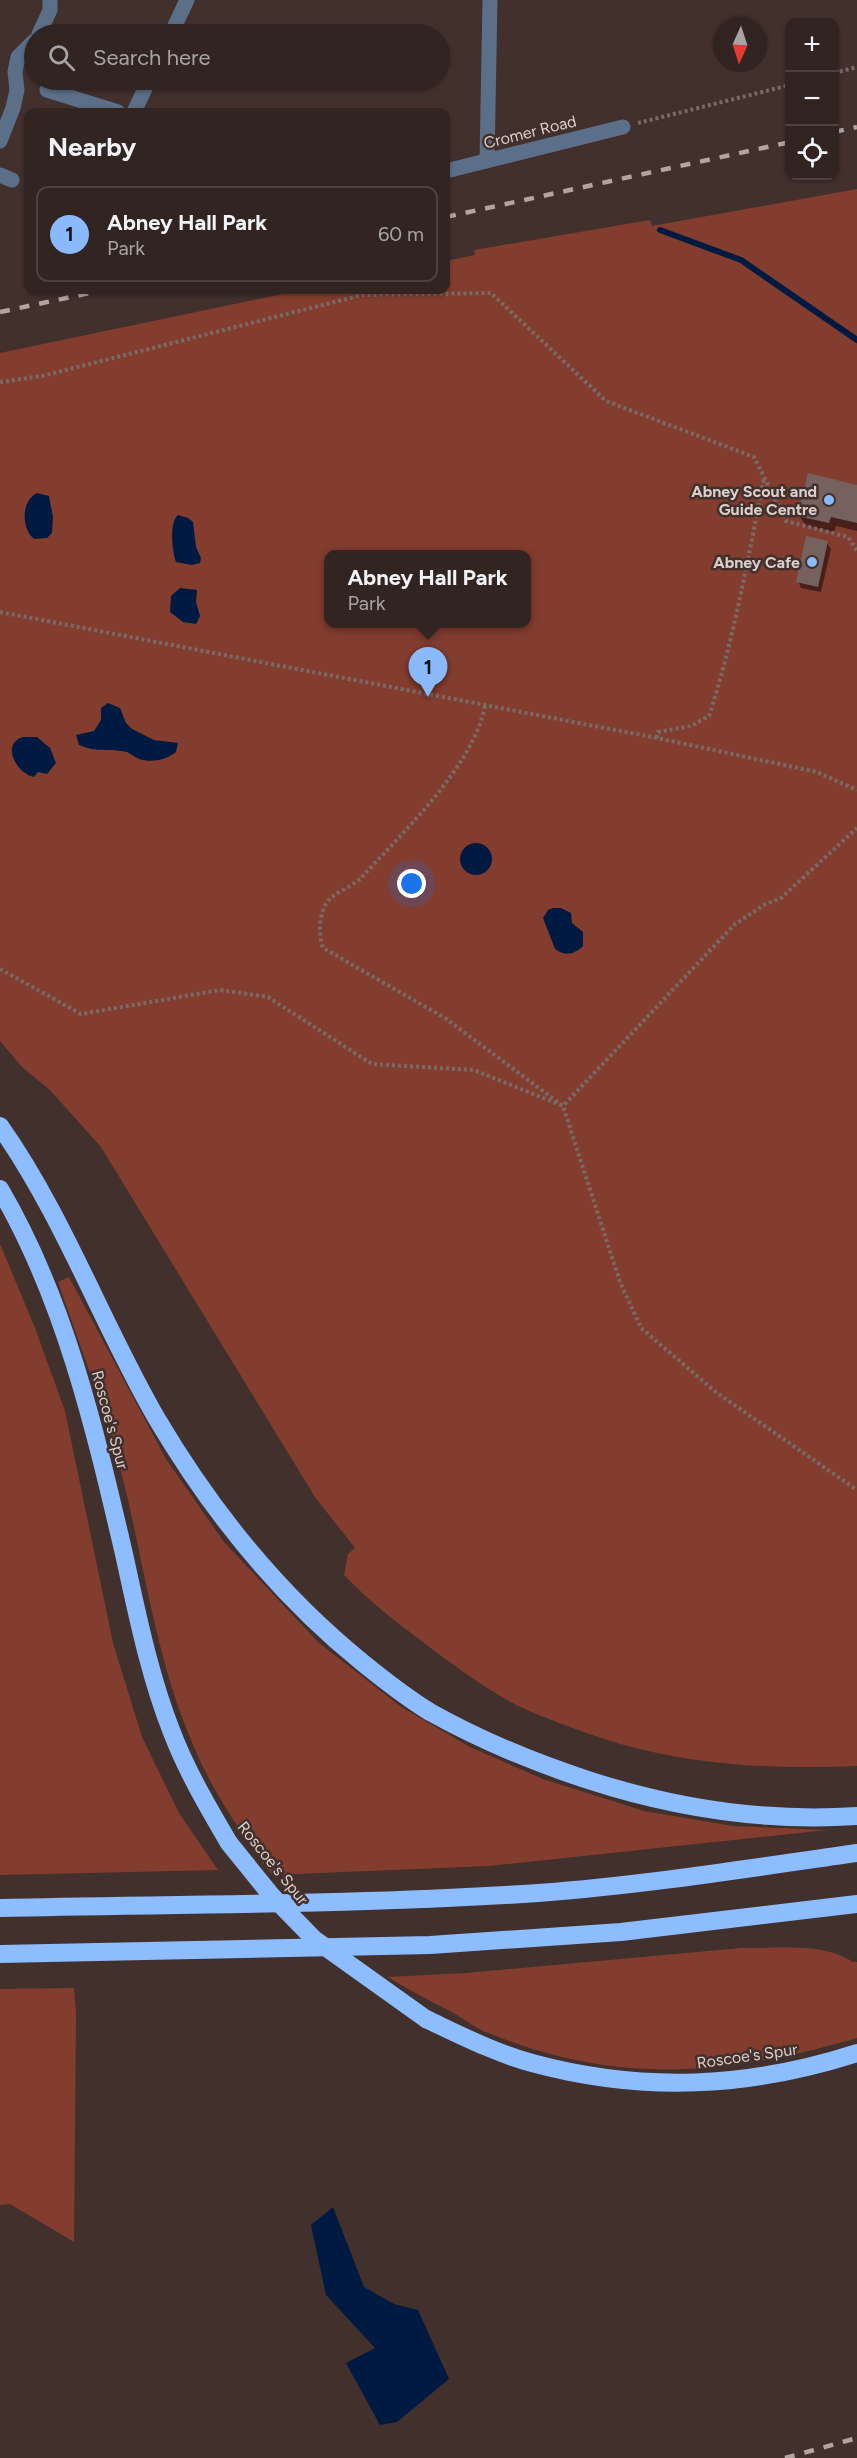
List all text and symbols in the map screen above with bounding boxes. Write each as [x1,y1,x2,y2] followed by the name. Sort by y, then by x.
[713,18,767,72] north arrow
[785,18,839,180] map controls
[785,18,839,72] button: +
[24,24,450,90] search box
[45,41,78,74] icon: search
[93,44,211,71] text: Search here
[785,72,839,126] button: −
[482,111,578,153] street label: Cromer Road
[785,126,839,180] button: locate
[48,131,136,163] text: Nearby
[107,209,267,236] text: Abney Hall Park
[65,222,74,246] text: 1
[378,222,424,246] text: 60 m
[107,236,145,260] text: Park
[691,482,817,519] place label: Abney Scout and Guide Centre
[822,493,836,507] marker: Abney Scout and Guide Centre
[324,550,531,628] popup
[713,553,800,572] place label: Abney Cafe
[805,555,819,569] marker: Abney Cafe
[347,564,508,591] text: Abney Hall Park
[347,591,385,615] text: Park
[408,648,448,697] pin: 1
[397,869,426,898] your location
[88,1368,132,1472] street label: Roscoe's Spur
[234,1818,313,1909] street label: Roscoe's Spur
[695,2039,799,2072] street label: Roscoe's Spur

